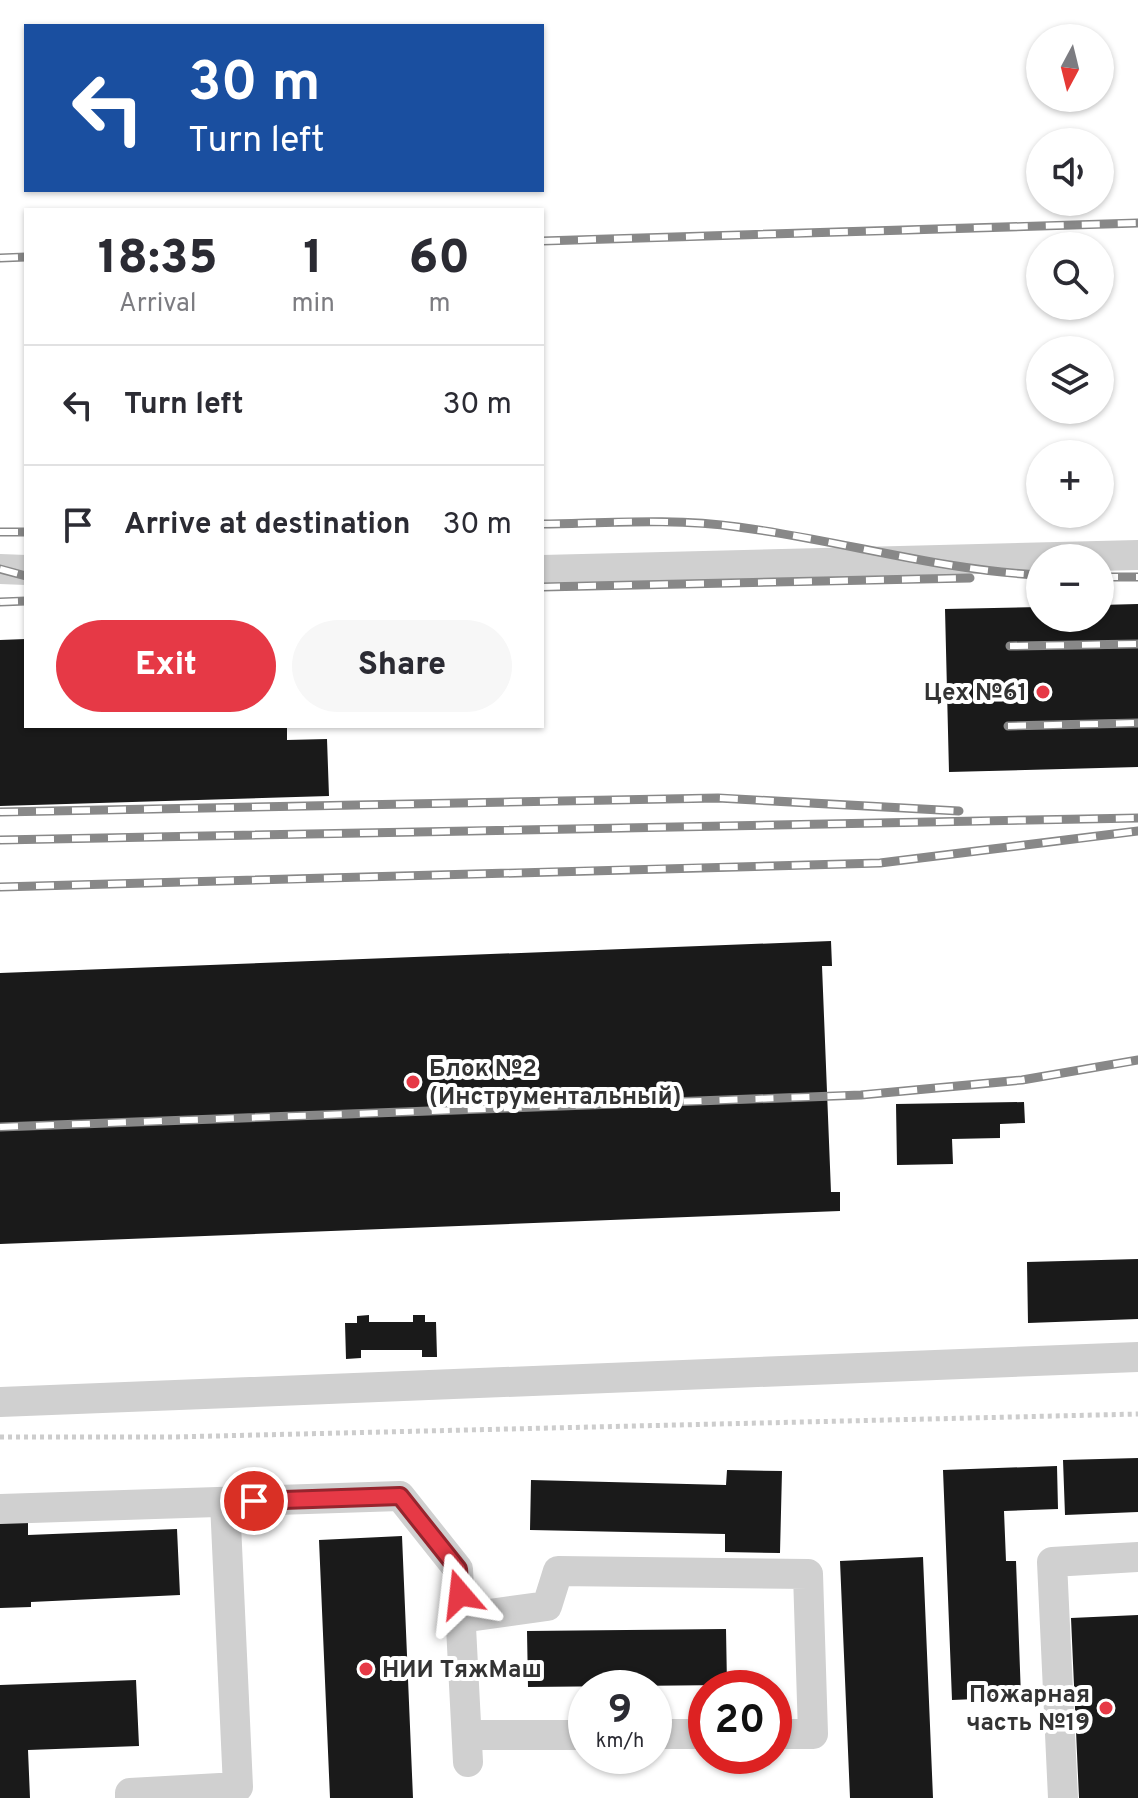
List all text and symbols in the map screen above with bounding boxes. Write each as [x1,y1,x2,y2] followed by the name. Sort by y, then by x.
[1026,24,1114,112] north arrow
[1026,24,1114,632] map controls
[188,50,321,120] text: 30 m
[56,56,160,160] icon: left
[188,119,325,165] text: Turn left
[1026,128,1114,216] button: sound
[98,230,218,290] text: 18:35
[303,230,323,290] text: 1
[409,230,470,290] text: 60
[1026,232,1114,320] button: search
[119,288,197,321] text: Arrival
[292,288,335,321] text: min
[428,288,450,321] text: m
[1026,336,1114,424] button: layers
[56,383,100,427] icon: left
[124,387,244,424] text: Turn left
[443,387,512,424] text: 30 m
[1026,440,1114,528] button: +
[56,503,100,547] icon: arrive
[124,507,410,544] text: Arrive at destination
[443,507,512,544] text: 30 m
[1026,544,1114,632] button: −
[56,620,276,712] button: Exit
[292,620,512,712] button: Share
[924,679,1027,709] place label: Цех №61
[1034,683,1052,701] marker: Цех №61
[429,1055,681,1113] place label: Блок №2 (Инструментальный)
[404,1073,422,1091] marker: Блок №2 (Инструментальный)
[220,1467,288,1535] pin
[232,1479,276,1523] icon: arrive
[418,1552,502,1636] position arrow
[382,1656,542,1686] place label: НИИ ТяжМаш
[357,1660,375,1678] marker: НИИ ТяжМаш
[688,1670,792,1774] speed limit sign: 20
[966,1681,1090,1739] place label: Пожарная часть №19
[608,1687,632,1737] text: 9
[1097,1699,1115,1717] marker: Пожарная часть №19
[596,1729,644,1755] text: km/h

